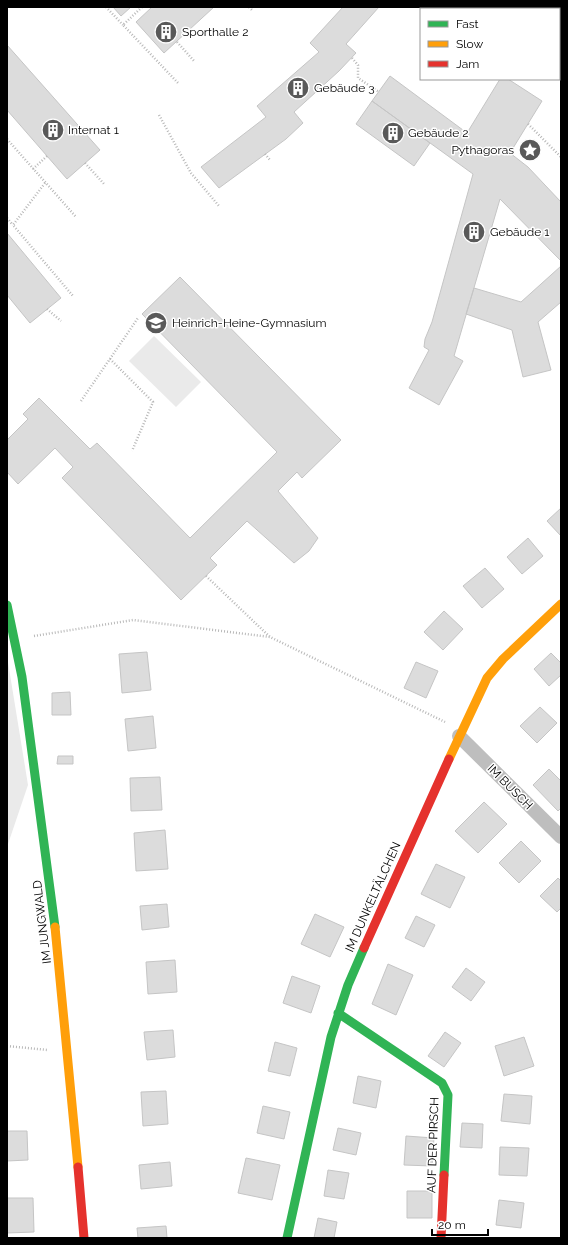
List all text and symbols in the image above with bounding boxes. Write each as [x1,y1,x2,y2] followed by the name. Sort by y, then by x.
[420,8,560,80] legend
[456,17,479,31] text: Fast
[153,19,179,45] building icon: Sporthalle 2
[182,25,248,39] place label: Sporthalle 2
[456,37,483,51] text: Slow
[456,57,479,71] text: Jam
[285,75,311,101] building icon: Gebäude 3
[314,81,375,95] place label: Gebäude 3
[40,117,66,143] building icon: Internat 1
[380,120,406,146] building icon: Gebäude 2
[68,123,119,137] place label: Internat 1
[408,126,469,140] place label: Gebäude 2
[517,137,543,163] place icon: Pythagoras
[451,143,514,157] place label: Pythagoras
[461,219,487,245] building icon: Gebäude 1
[490,225,549,239] place label: Gebäude 1
[143,310,169,336] school or university icon: Heinrich-Heine-Gymnasium
[172,316,327,330] place label: Heinrich-Heine-Gymnasium
[485,762,535,812] street label: IM BUSCH
[342,840,404,954] street label: IM DUNKELTÄLCHEN
[30,879,54,965] street label: IM JUNGWALD
[424,1097,442,1193] street label: AUF DER PIRSCH
[432,1211,488,1237] scale bar
[438,1218,466,1232] text: 20 m

